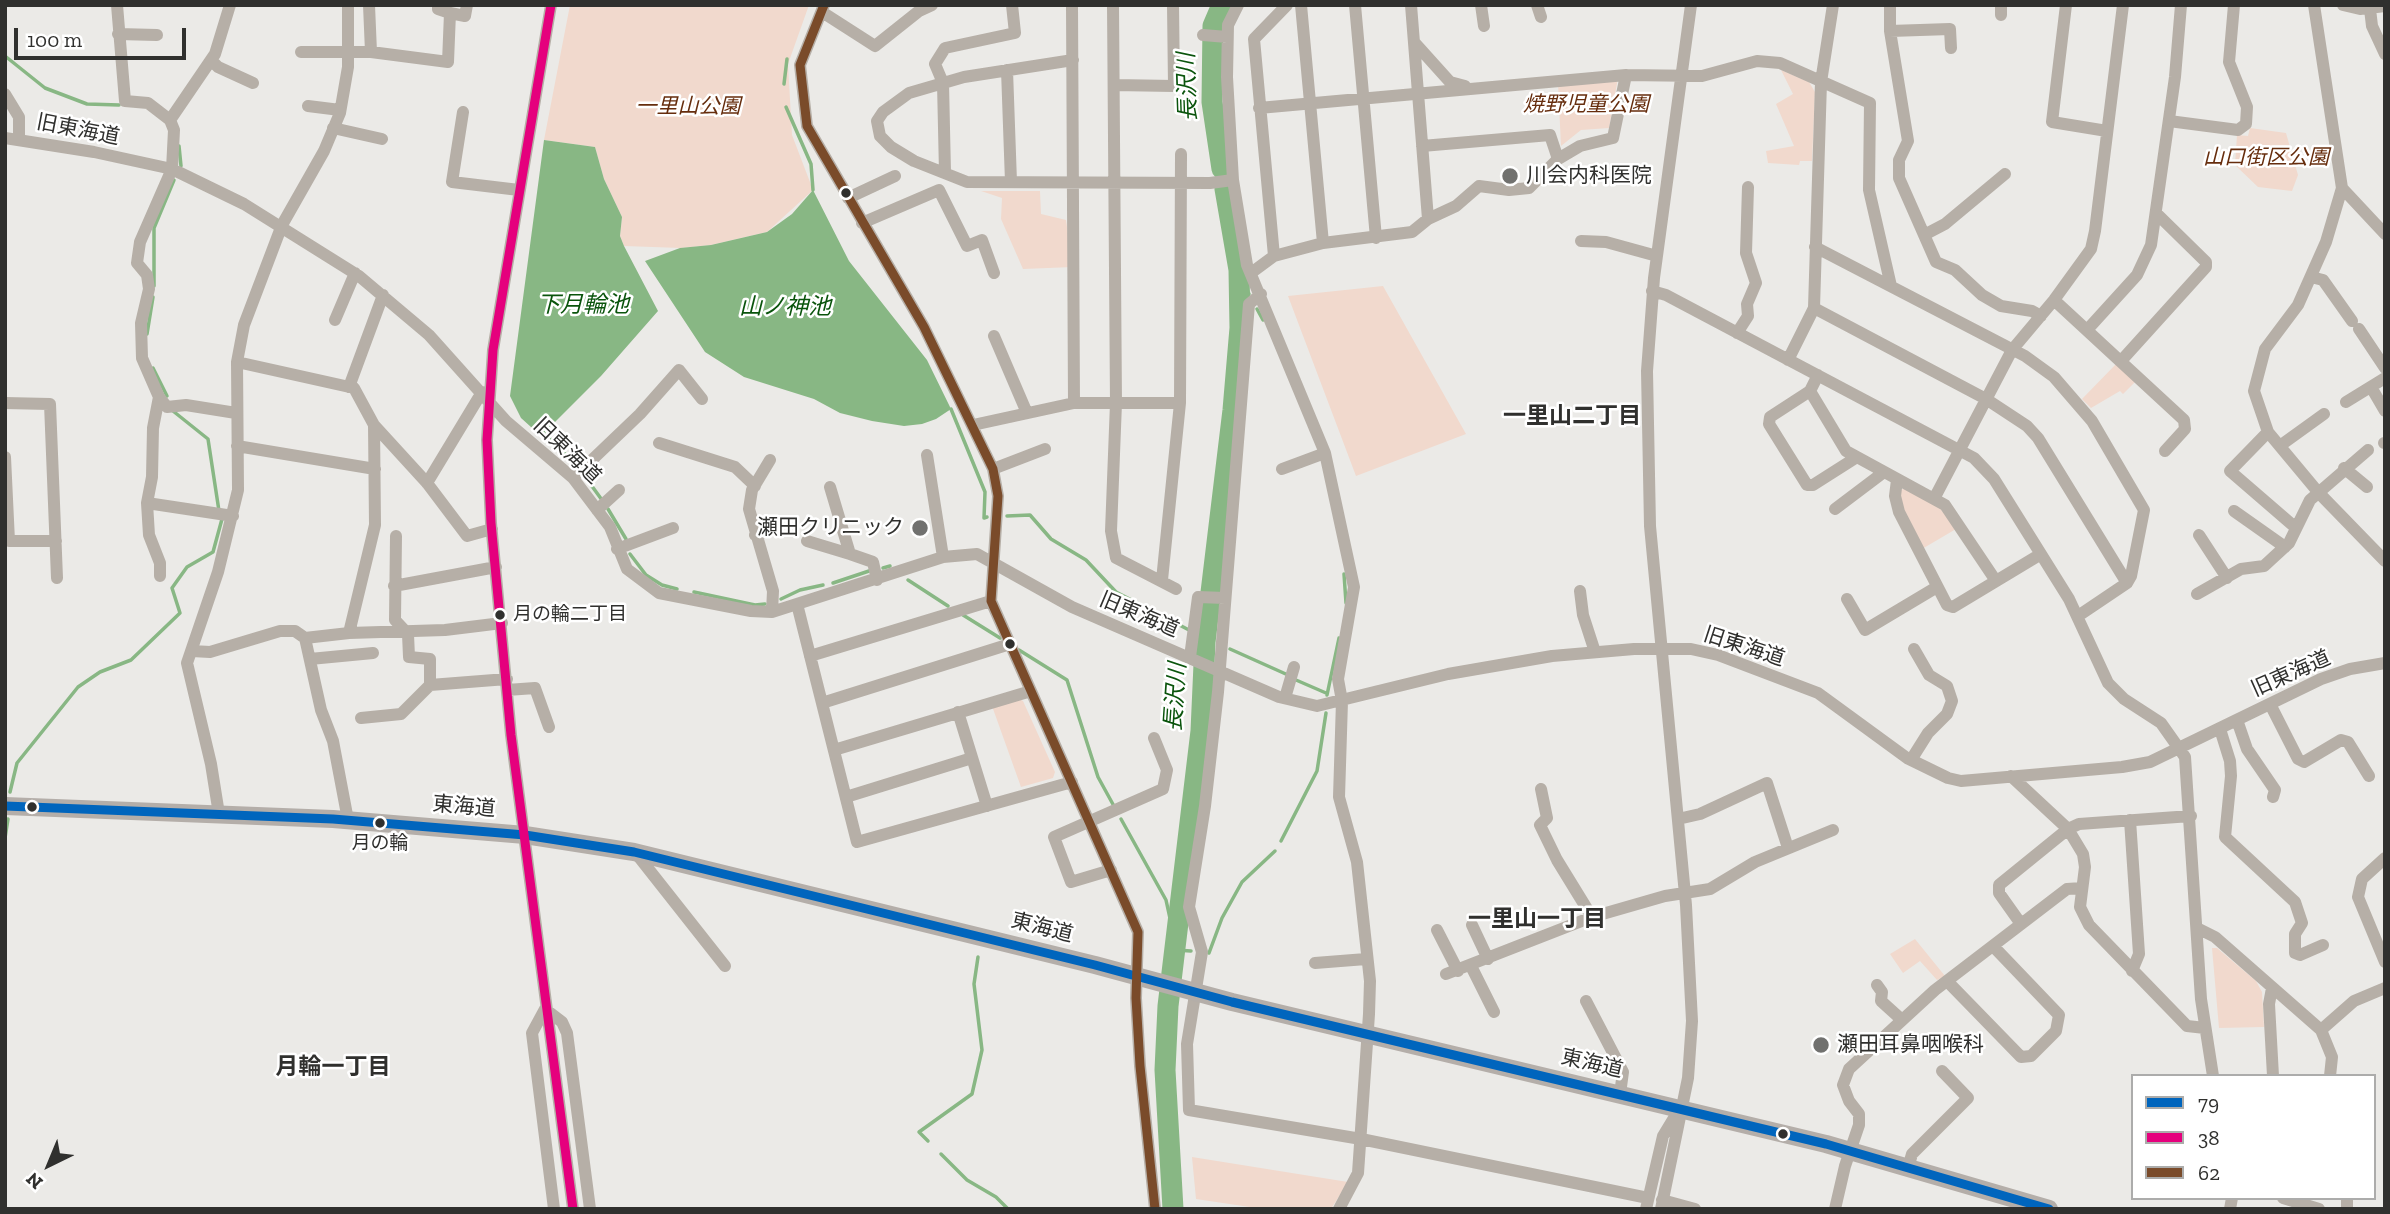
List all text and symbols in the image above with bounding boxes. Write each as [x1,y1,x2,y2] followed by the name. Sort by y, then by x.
[18,14,189,58] scale bar
[27,27,82,52] text: 100 m
[1173,52,1203,122] water label: 長沢川
[1523,92,1649,118] park label: 焼野児童公園
[636,94,740,120] park label: 一里山公園
[34,110,122,150] street label: 旧東海道
[2203,145,2329,171] park label: 山口街区公園
[1526,163,1652,189] place label: 川会内科医院
[1500,166,1520,186] marker: 川会内科医院
[839,186,853,200] unlabelled marker
[537,291,629,319] water label: 下月輪池
[739,293,831,321] water label: 山ノ神池
[1503,402,1641,430] district label: 一里山二丁目
[528,413,606,489] street label: 旧東海道
[757,515,904,541] place label: 瀬田クリニック
[910,518,930,538] marker: 瀬田クリニック
[1095,587,1183,643] street label: 旧東海道
[513,604,627,626] place label: 月の輪二丁目
[493,608,507,622] marker: 月の輪二丁目
[1700,622,1788,672] street label: 旧東海道
[1003,637,1017,651] unlabelled marker
[2248,645,2334,703] street label: 旧東海道
[1160,662,1192,732] water label: 長沢川
[432,792,496,822] street label: 東海道
[25,800,39,814] unlabelled marker
[373,816,387,830] marker: 月の輪
[352,833,408,855] place label: 月の輪
[1468,905,1606,933] district label: 一里山一丁目
[1008,908,1076,948] street label: 東海道
[1837,1032,1984,1058] place label: 瀬田耳鼻咽喉科
[1811,1035,1831,1055] marker: 瀬田耳鼻咽喉科
[1558,1045,1626,1083] street label: 東海道
[276,1053,390,1081] district label: 月輪一丁目
[2131,1074,2376,1200] legend
[2198,1090,2219,1115] text: 79
[2198,1125,2220,1150] text: 38
[1776,1127,1790,1141] unlabelled marker
[14,1130,84,1200] north arrow
[2198,1160,2220,1185] text: 62
[21,1167,47,1194] text: N

